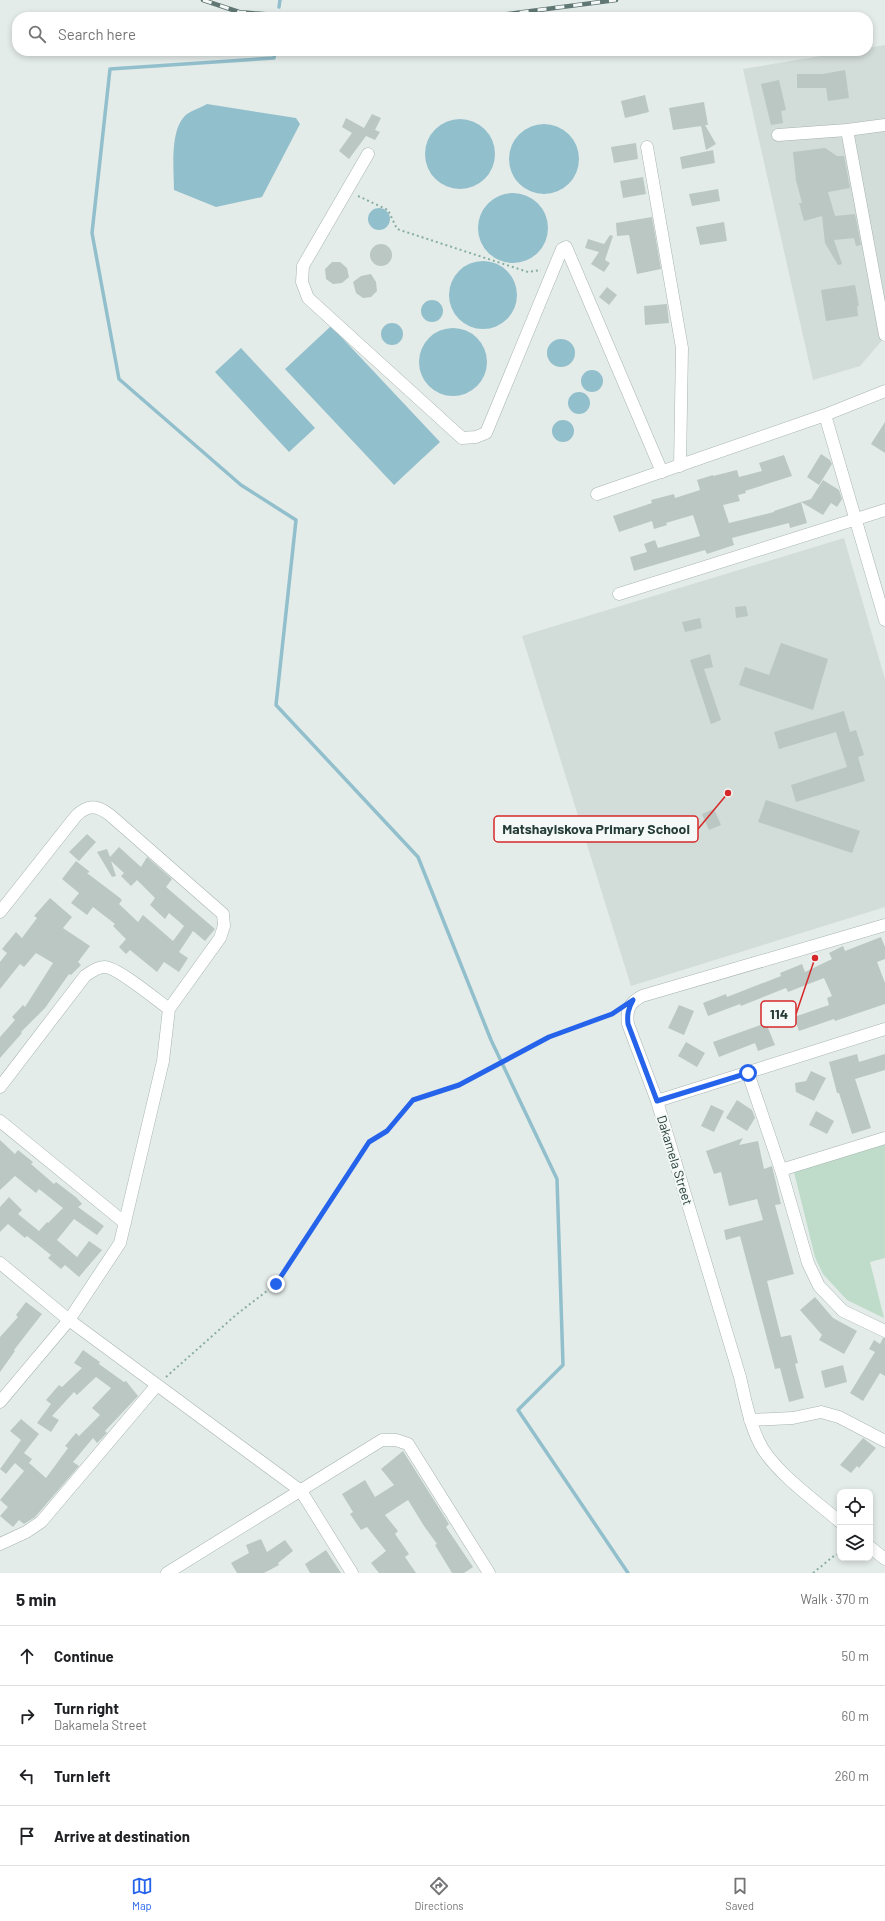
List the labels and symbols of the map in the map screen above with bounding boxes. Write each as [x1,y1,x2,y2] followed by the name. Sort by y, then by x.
[494,816,698,842] callout: Matshayiskova Primary School
[502,820,690,837] text: Matshayiskova Primary School
[761,1001,796,1027] callout: 114
[770,1005,788,1022] text: 114
[739,1064,757,1082] route start
[654,1113,696,1207] street label: Dakamela Street
[267,1275,285,1293] route end

